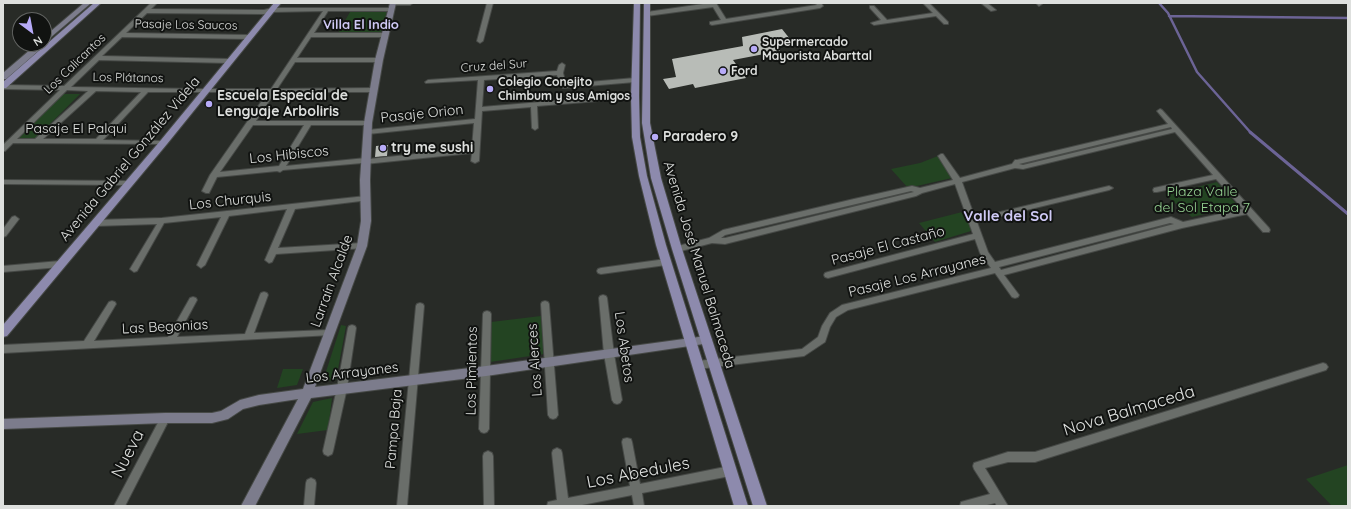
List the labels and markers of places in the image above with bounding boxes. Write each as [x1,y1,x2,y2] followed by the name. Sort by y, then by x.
[762,35,872,63] place label: Supermercado Mayorista Abarttal
[749,44,759,54] marker: Supermercado Mayorista Abarttal
[731,64,758,78] place label: Ford
[718,66,728,76] marker: Ford
[498,75,630,103] place label: Colegio Conejito Chimbum y sus Amigos
[485,84,495,94] marker: Colegio Conejito Chimbum y sus Amigos
[217,88,348,120] place label: Escuela Especial de Lenguaje Arboliris
[204,99,214,109] marker: Escuela Especial de Lenguaje Arboliris
[663,129,738,145] place label: Paradero 9
[650,132,660,142] marker: Paradero 9
[391,140,473,156] place label: try me sushi
[378,143,388,153] marker: try me sushi

